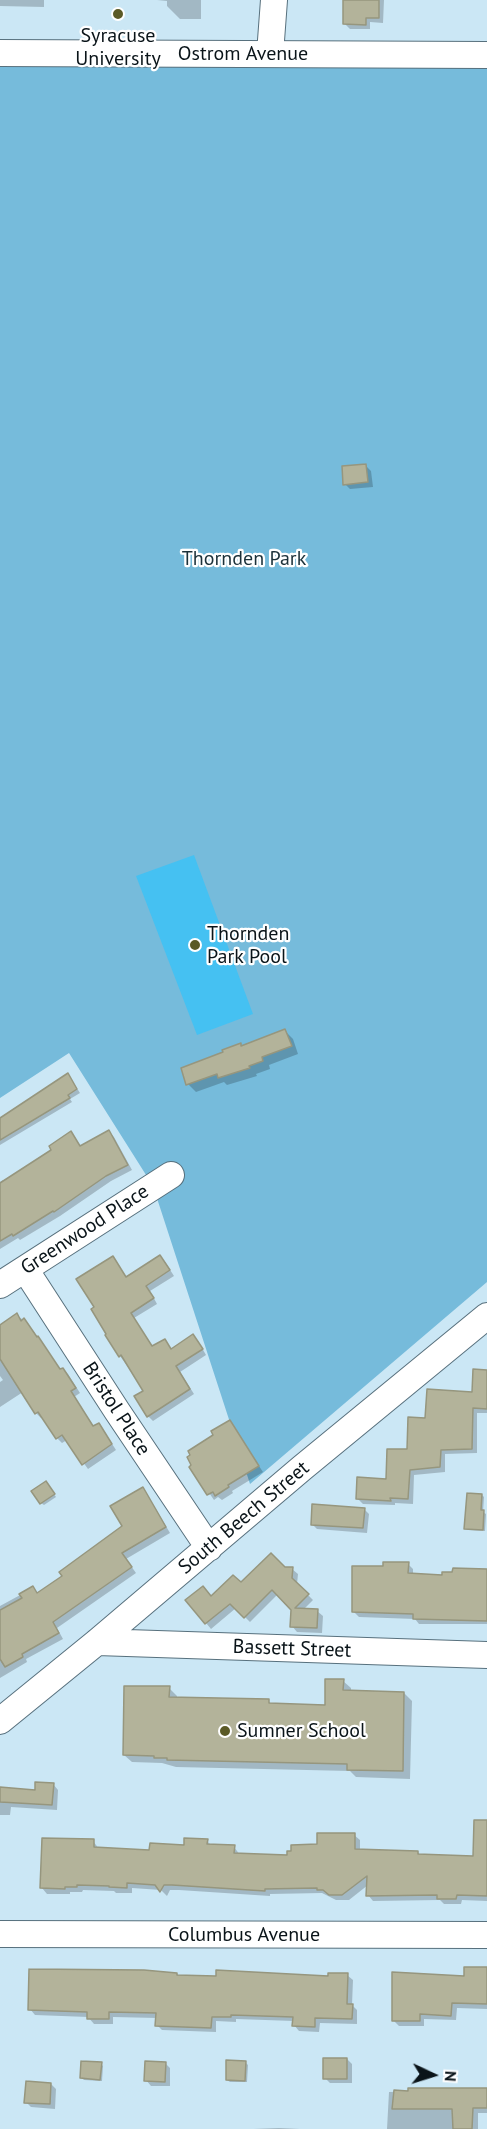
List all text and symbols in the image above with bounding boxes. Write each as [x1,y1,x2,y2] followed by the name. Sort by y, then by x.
[111,7,125,21] marker: Syracuse University
[75,24,161,71] place label: Syracuse University
[178,42,308,66] street label: Ostrom Avenue
[182,547,306,571] park label: Thornden Park
[207,922,289,969] place label: Thornden Park Pool
[188,938,202,952] marker: Thornden Park Pool
[17,1180,153,1280] street label: Greenwood Place
[77,1358,155,1460] street label: Bristol Place
[174,1456,314,1580] street label: South Beech Street
[232,1635,352,1663] street label: Bassett Street
[237,1719,366,1743] place label: Sumner School
[218,1724,232,1738] marker: Sumner School
[168,1923,320,1947] street label: Columbus Avenue
[403,2045,463,2105] north arrow
[441,2070,461,2082] text: N

